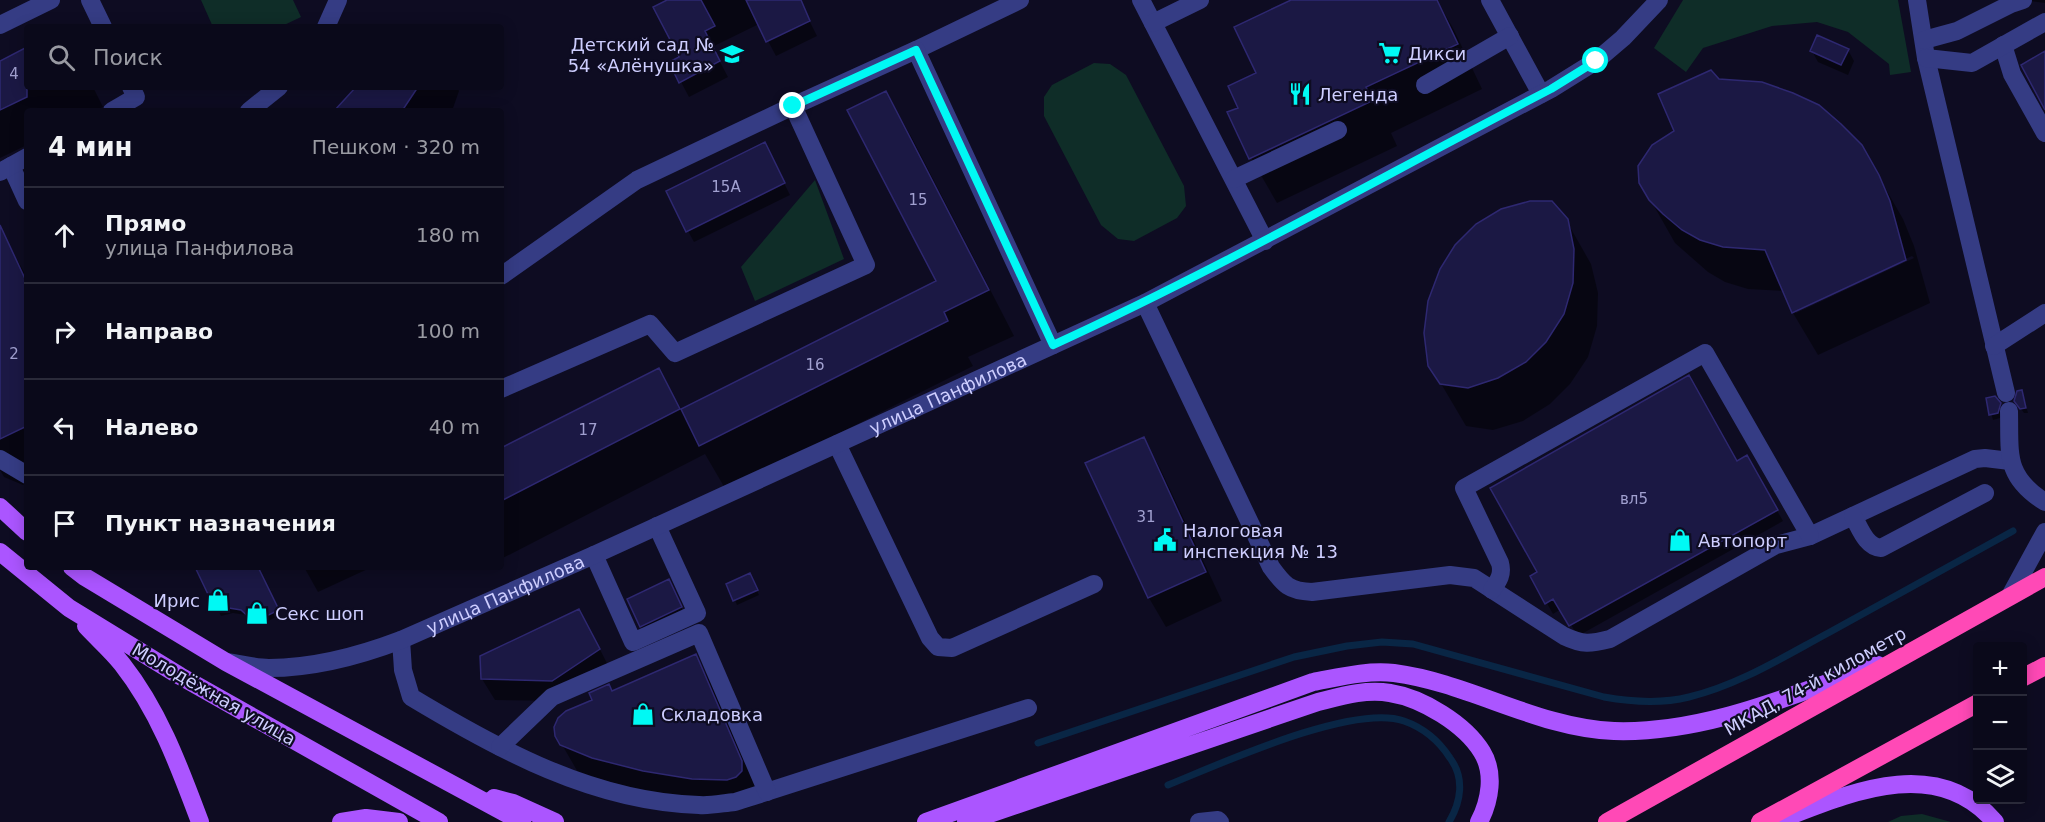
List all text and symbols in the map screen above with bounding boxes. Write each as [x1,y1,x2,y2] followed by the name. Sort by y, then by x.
[24,24,504,90] search box
[568,34,714,76] place label: Детский сад № 54 «Алёнушка»
[1377,40,1403,66] supermarket icon: Дикси
[45,41,78,74] icon: search
[719,41,745,67] school or university icon: Детский сад № 54 «Алёнушка»
[1408,43,1466,64] place label: Дикси
[93,45,163,70] text: Поиск
[1582,47,1608,73] route start
[9,65,19,83] house number: 4
[1287,81,1313,107] restaurant icon: Легенда
[1318,84,1398,105] place label: Легенда
[779,92,805,118] route end
[48,132,133,162] text: 4 мин
[312,135,480,159] text: Пешком · 320 m
[711,178,741,196] house number: 15A
[908,191,928,209] house number: 15
[105,211,186,236] text: Прямо
[48,219,81,252] icon: ahead
[416,223,480,247] text: 180 m
[105,236,294,260] text: улица Панфилова
[48,315,81,348] icon: right
[105,319,213,344] text: Направо
[416,319,480,343] text: 100 m
[9,345,19,363] house number: 2
[866,348,1030,438] street label: улица Панфилова
[805,356,825,374] house number: 16
[48,411,81,444] icon: left
[105,415,198,440] text: Налево
[429,415,480,439] text: 40 m
[578,421,598,439] house number: 17
[1620,490,1648,508] house number: вл5
[48,507,81,540] icon: arrive
[1136,508,1156,526] house number: 31
[105,511,336,536] text: Пункт назначения
[1183,520,1338,562] place label: Налоговая инспекция № 13
[1152,527,1178,553] public building icon: Налоговая инспекция № 13
[1667,527,1693,553] shop icon: Автопорт
[1698,530,1787,551] place label: Автопорт
[423,550,587,638] street label: улица Панфилова
[205,587,231,613] shop icon: Ирис
[154,590,200,611] place label: Ирис
[244,600,270,626] shop icon: Секс шоп
[275,603,364,624] place label: Секс шоп
[1720,622,1910,740] street label: МКАД, 74-й километр
[129,639,299,749] street label: Молодёжная улица
[1973,642,2027,804] map controls
[1973,642,2027,696] button: +
[1973,696,2027,750] button: −
[630,701,656,727] shop icon: Складовка
[661,704,763,725] place label: Складовка
[1973,750,2027,804] button: layers

